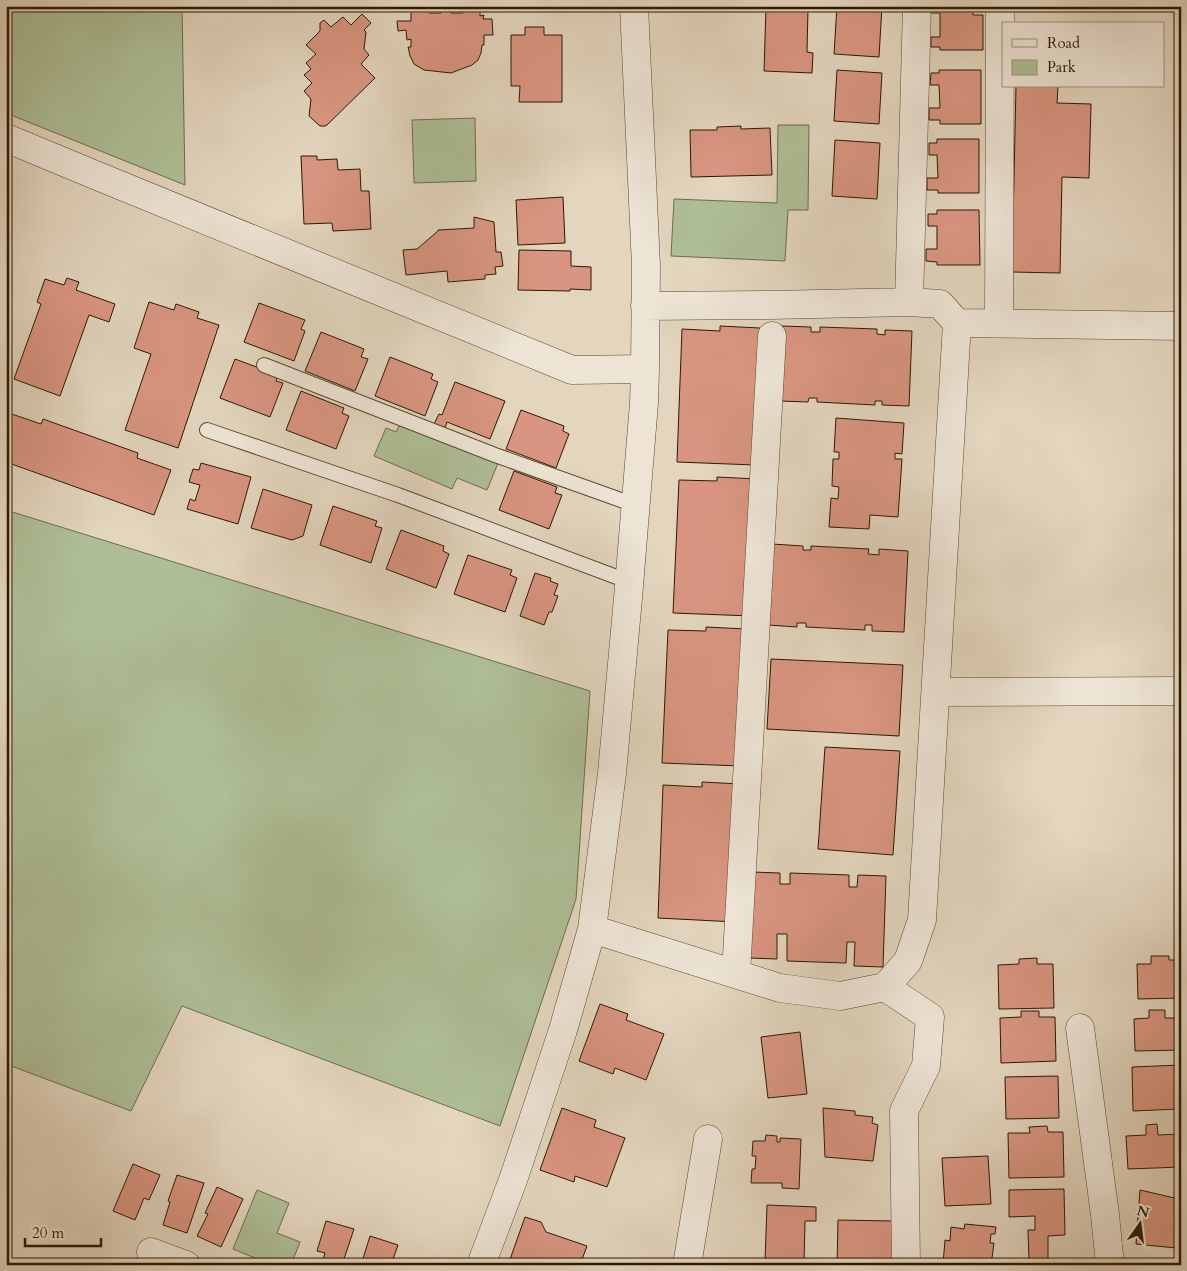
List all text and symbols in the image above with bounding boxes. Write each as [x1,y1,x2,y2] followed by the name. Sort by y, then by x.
[1002,22,1164,88] legend
[1047,33,1080,53] text: Road
[1047,57,1076,77] text: Park
[1114,1198,1164,1248] north arrow
[1135,1201,1151,1223] text: N
[25,1216,101,1248] scale bar
[32,1223,64,1243] text: 20 m

